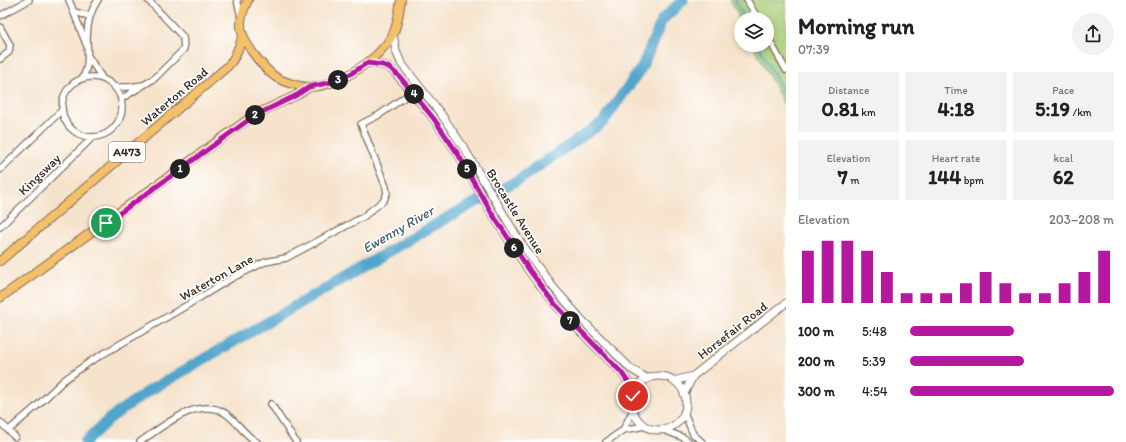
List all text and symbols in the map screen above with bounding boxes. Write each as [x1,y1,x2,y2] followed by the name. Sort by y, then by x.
[734,12,774,52] map controls
[734,12,774,52] button: layers
[798,13,914,40] text: Morning run
[1072,13,1114,55] button: share
[798,42,830,57] text: 07:39
[138,64,211,129] street label: Waterton Road
[328,70,348,90] pin: 3
[335,73,341,86] text: 3
[404,84,424,104] pin: 4
[828,84,869,97] text: Distance
[944,84,968,97] text: Time
[1052,84,1074,97] text: Pace
[411,87,417,100] text: 4
[821,97,859,121] text: 0.81
[937,97,975,121] text: 4:18
[1035,97,1070,121] text: 5:19
[245,105,265,125] pin: 2
[859,106,876,119] text: km
[1070,106,1092,119] text: /km
[252,108,258,121] text: 2
[109,142,145,162] road number: A473
[15,151,64,198] street label: Kingsway
[827,152,871,165] text: Elevation
[932,152,980,165] text: Heart rate
[1054,152,1073,165] text: kcal
[170,159,190,179] pin: 1
[457,159,477,179] pin: 5
[177,162,183,175] text: 1
[464,162,470,175] text: 5
[838,165,848,189] text: 7
[928,165,961,189] text: 144
[1053,165,1074,189] text: 62
[483,166,548,257] street label: Brocastle Avenue
[848,174,859,187] text: m
[961,174,984,187] text: bpm
[359,201,438,257] water label: Ewenny River
[89,206,123,240] pin
[95,212,117,234] icon: arrive
[798,212,850,227] text: Elevation
[1049,212,1114,227] text: 203–208 m
[504,238,524,258] pin: 6
[511,241,517,254] text: 6
[177,251,256,304] street label: Waterton Lane
[695,299,770,362] street label: Horsefair Road
[560,311,580,331] pin: 7
[567,314,573,327] text: 7
[798,324,834,339] text: 100 m
[862,324,887,339] text: 5:48
[798,354,835,369] text: 200 m
[862,354,886,369] text: 5:39
[616,379,650,413] pin
[798,384,835,399] text: 300 m
[862,384,888,399] text: 4:54
[622,385,644,407] icon: check

